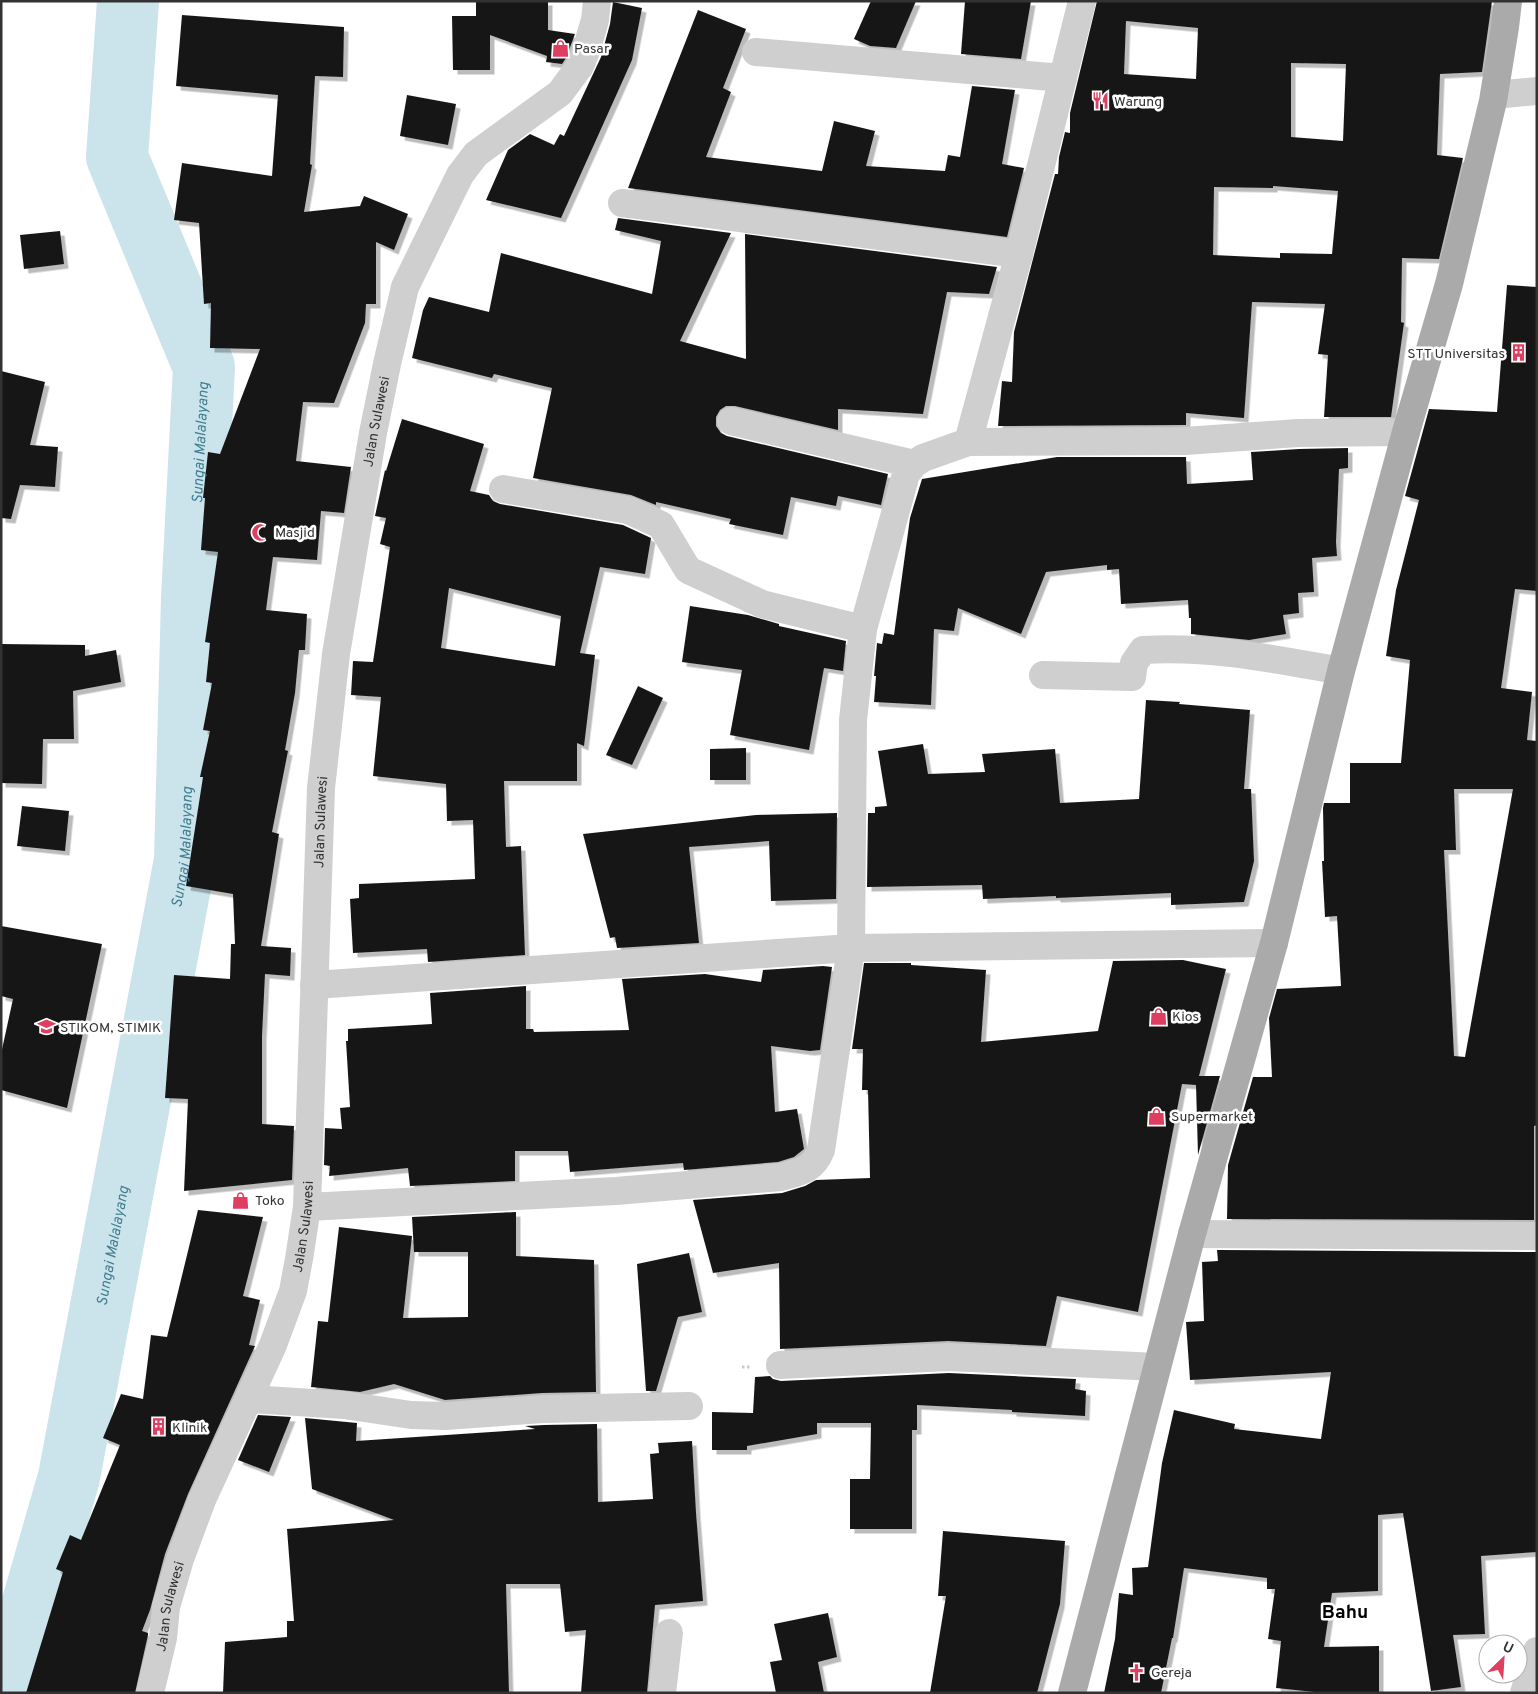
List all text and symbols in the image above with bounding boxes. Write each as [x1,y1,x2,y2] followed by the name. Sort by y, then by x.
[550,38,570,58] shop icon: Pasar
[574,41,610,58] place label: Pasar
[1090,91,1110,111] restaurant icon: Warung
[1114,94,1162,111] place label: Warung
[1509,343,1529,363] building icon: STT Universitas
[1407,346,1505,363] place label: STT Universitas
[360,375,394,468] street label: Jalan Sulawesi
[189,381,214,504] water label: Sungai Malalayang
[251,522,271,542] mosque icon: Masjid
[275,525,315,542] place label: Masjid
[311,775,332,868] street label: Jalan Sulawesi
[168,786,198,909] water label: Sungai Malalayang
[1148,1006,1168,1026] shop icon: Kios
[1172,1009,1199,1026] place label: Kios
[36,1017,56,1037] school or university icon: STIKOM, STIMIK
[60,1020,161,1037] place label: STIKOM, STIMIK
[1147,1106,1167,1126] shop icon: Supermarket
[1171,1109,1253,1126] place label: Supermarket
[290,1181,318,1274] street label: Jalan Sulawesi
[93,1184,135,1307] water label: Sungai Malalayang
[231,1190,251,1210] shop icon: Toko
[255,1193,285,1210] place label: Toko
[148,1417,168,1437] building icon: Klinik
[172,1420,207,1437] place label: Klinik
[153,1560,189,1653] street label: Jalan Sulawesi
[1322,1601,1368,1625] district label: Bahu
[1478,1634,1528,1684] north arrow
[1500,1639,1516,1658] text: U
[1127,1662,1147,1682] church icon: Gereja
[1151,1665,1192,1682] place label: Gereja

